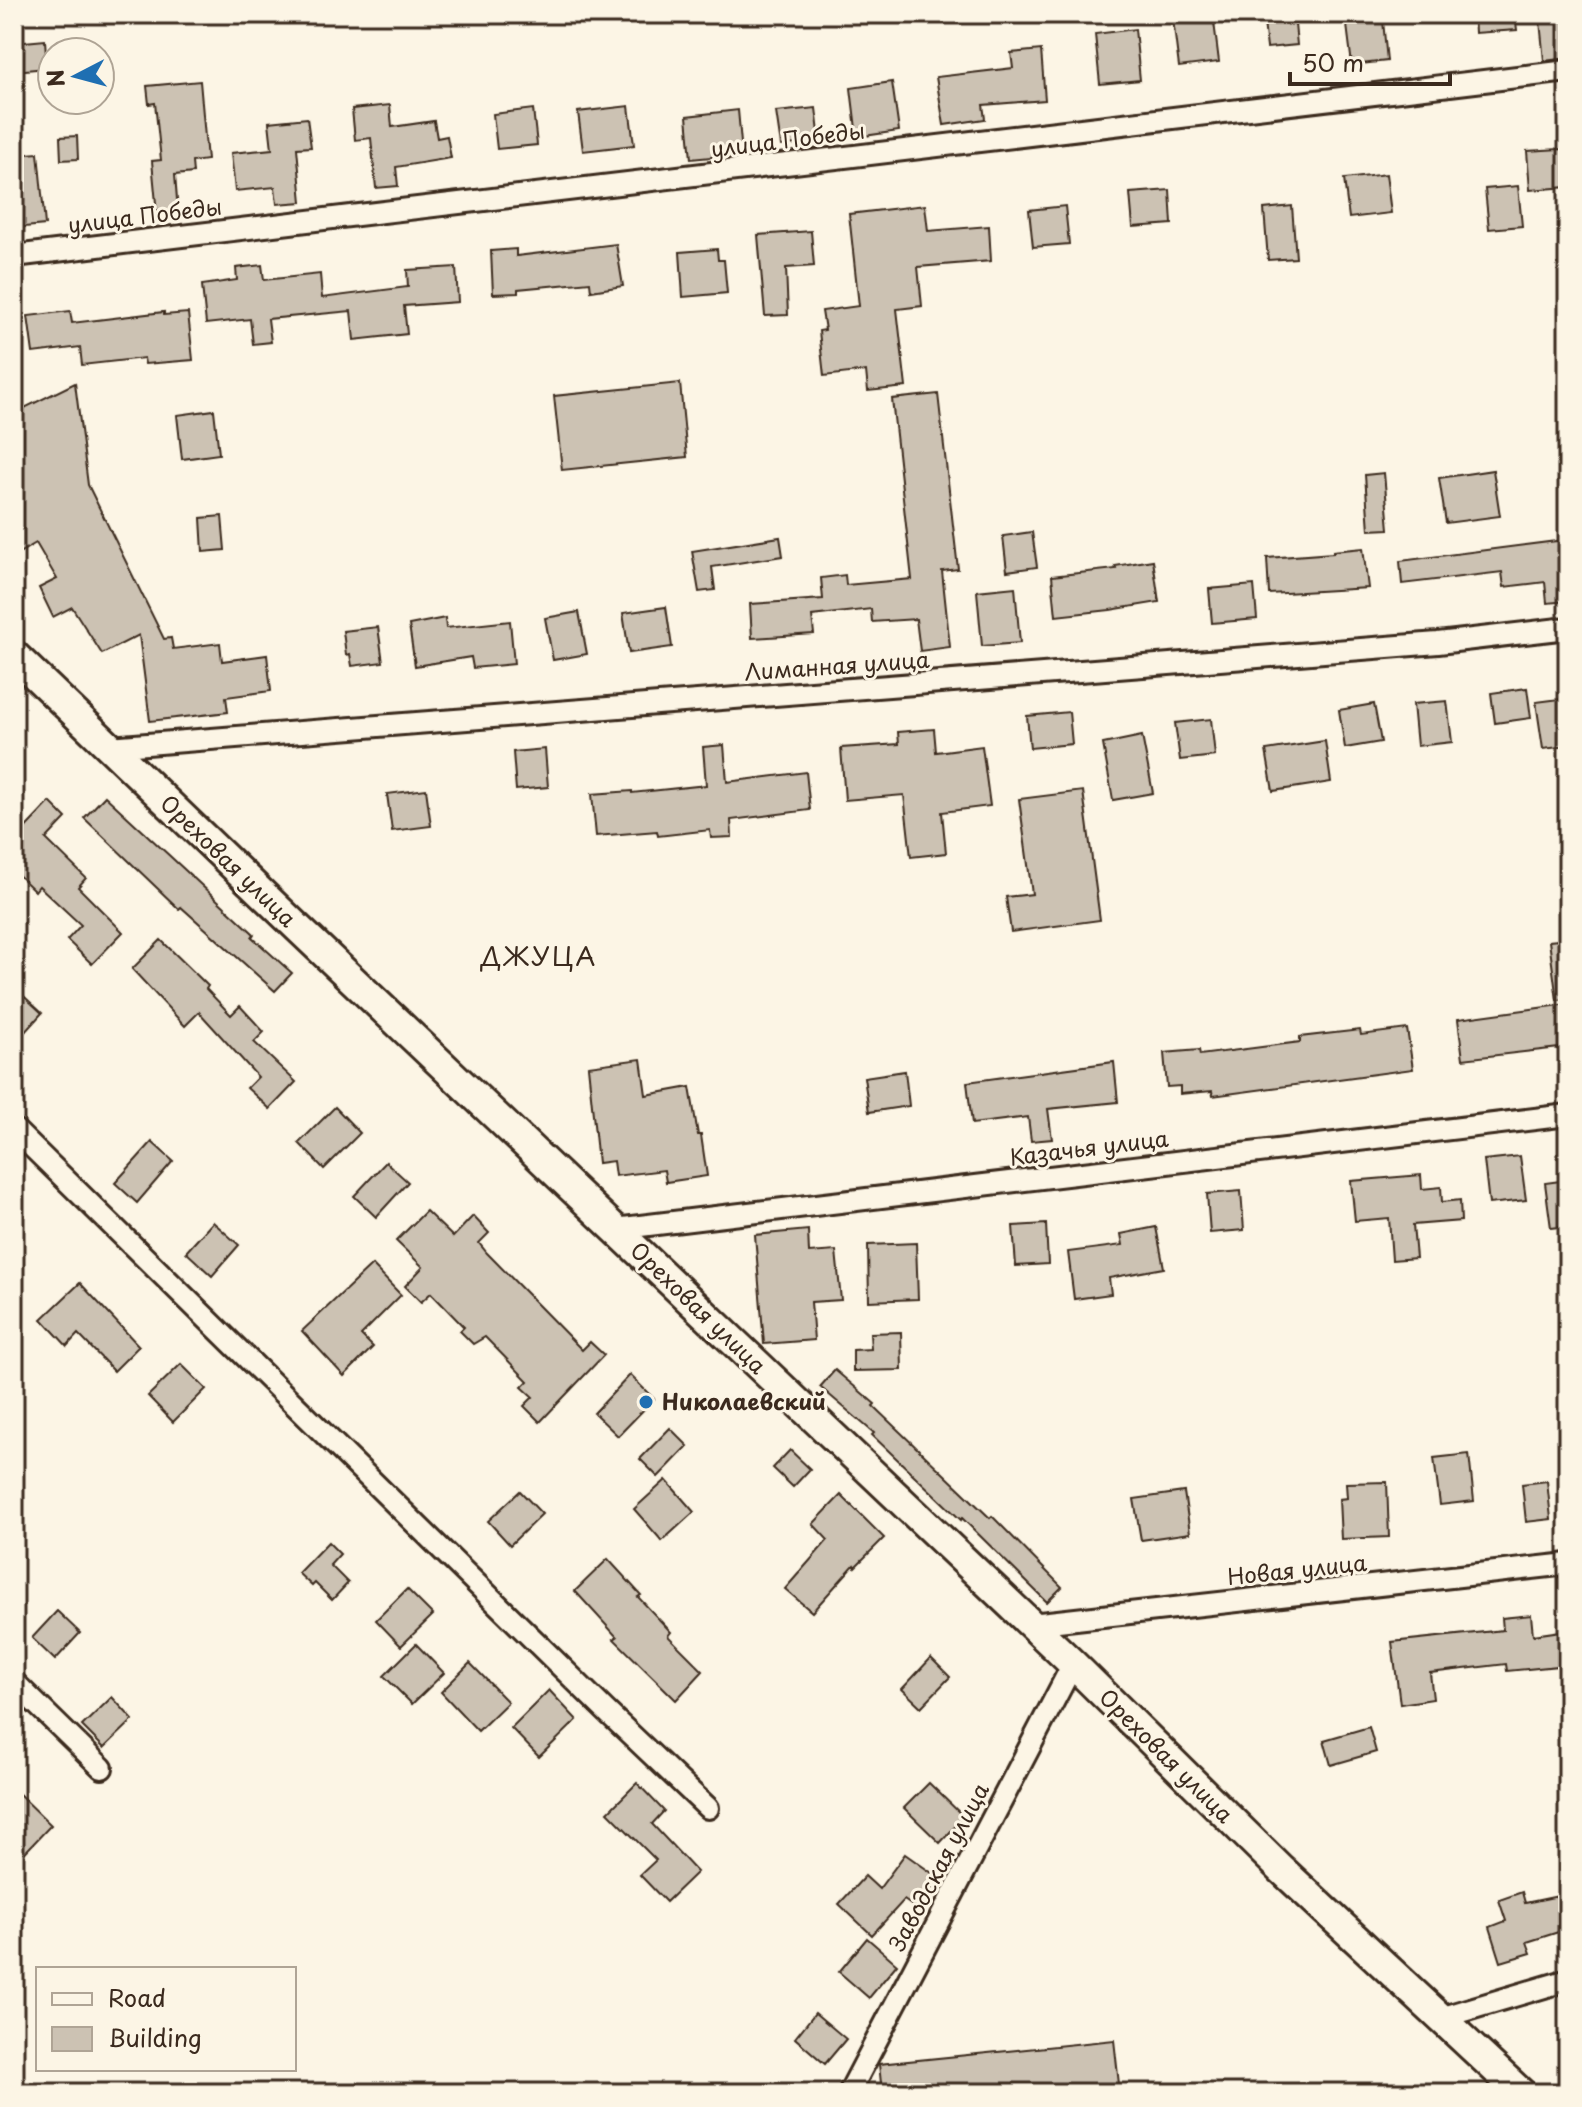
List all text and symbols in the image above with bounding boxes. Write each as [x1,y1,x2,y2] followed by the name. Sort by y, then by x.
[36,36,116,116] north arrow
[1290,36,1450,86] scale bar
[1302,44,1364,80] text: 50 m
[37,68,72,89] text: N
[709,113,867,164] street label: улица Победы
[66,189,224,240] street label: улица Победы
[743,642,931,687] street label: Лиманная улица
[154,786,305,934] street label: Ореховая улица
[480,936,597,975] district label: ДЖУЦА
[1007,1120,1170,1173] street label: Казачья улица
[624,1233,775,1381] street label: Ореховая улица
[662,1384,826,1417] place label: Николаевский
[637,1393,655,1411] marker: Николаевский
[1225,1545,1368,1592] street label: Новая улица
[1093,1680,1242,1830] street label: Ореховая улица
[879,1776,996,1956] street label: Заводская улица
[36,1967,296,2071] legend
[108,1979,166,2015] text: Road
[108,2019,202,2055] text: Building

